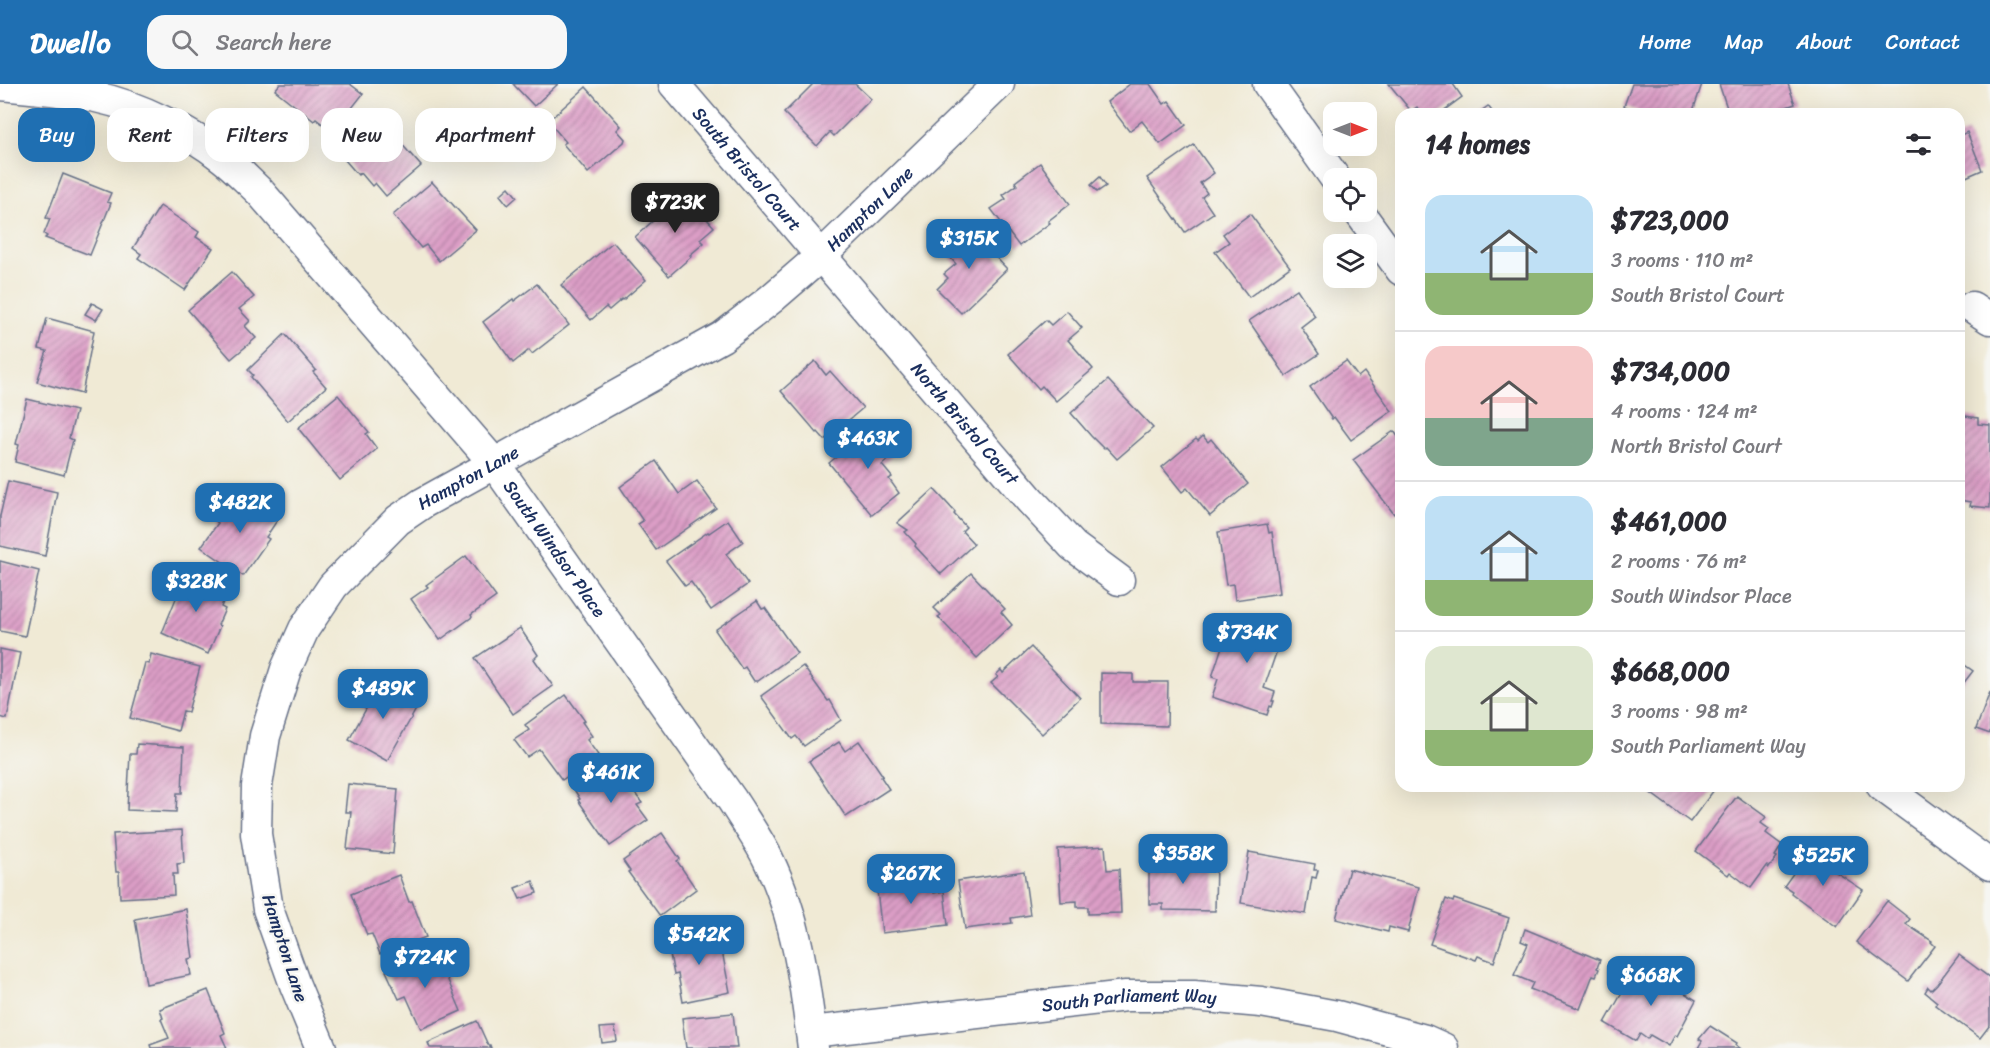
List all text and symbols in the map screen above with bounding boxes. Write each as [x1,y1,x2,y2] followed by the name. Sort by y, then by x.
[147,15,567,69] search box
[30,18,111,67] text: Dwello
[216,23,332,62] text: Search here
[1639,23,1691,61] text: Home
[1724,23,1763,61] text: Map
[1796,23,1853,61] text: About
[1886,23,1960,61] text: Contact
[168,26,201,59] icon: search
[684,99,810,239] street label: South Bristol Court
[1323,102,1377,156] north arrow
[1323,102,1377,288] map controls
[18,108,95,162] chip: Buy
[107,108,193,162] chip: Rent
[205,108,309,162] chip: Filters
[321,108,403,162] chip: New
[415,108,556,162] chip: Apartment
[1425,121,1530,167] text: 14 homes
[1902,128,1935,161] icon: filters
[818,158,921,259] street label: Hampton Lane
[1323,168,1377,222] button: locate
[633,183,717,234] pin: $723K
[645,185,705,220] text: $723K
[1611,197,1729,243] text: $723,000
[927,219,1011,270] pin: $315K
[1473,219,1545,291] icon: home
[940,221,998,256] text: $315K
[1323,234,1377,288] button: layers
[1611,243,1753,278] text: 3 rooms · 110 m²
[1611,278,1785,313] text: South Bristol Court
[1611,348,1730,394] text: $734,000
[902,355,1027,493] street label: North Bristol Court
[1473,370,1545,442] icon: home
[1611,394,1758,429] text: 4 rooms · 124 m²
[826,419,910,470] pin: $463K
[838,421,898,456] text: $463K
[1611,429,1782,464] text: North Bristol Court
[411,437,525,519] street label: Hampton Lane
[495,473,615,625] street label: South Windsor Place
[198,483,282,534] pin: $482K
[209,485,271,520] text: $482K
[1611,498,1727,544] text: $461,000
[1473,520,1545,592] icon: home
[1611,544,1747,579] text: 2 rooms · 76 m²
[154,562,238,613] pin: $328K
[166,564,226,599] text: $328K
[1611,579,1792,614] text: South Windsor Place
[1205,613,1289,664] pin: $734K
[1217,615,1277,650] text: $734K
[1611,648,1730,694] text: $668,000
[341,669,425,720] pin: $489K
[1473,670,1545,742] icon: home
[352,671,414,706] text: $489K
[1611,694,1748,729] text: 3 rooms · 98 m²
[1611,729,1806,764] text: South Parliament Way
[569,753,653,804] pin: $461K
[582,755,640,790] text: $461K
[1141,834,1225,885] pin: $358K
[1153,836,1213,871] text: $358K
[1781,836,1865,887] pin: $525K
[1792,838,1854,873] text: $525K
[869,854,953,905] pin: $267K
[881,856,941,891] text: $267K
[252,890,318,1006] street label: Hampton Lane
[657,915,741,966] pin: $542K
[668,917,730,952] text: $542K
[383,938,467,989] pin: $724K
[394,940,456,975] text: $724K
[1609,956,1693,1007] pin: $668K
[1621,958,1681,993] text: $668K
[1040,980,1219,1022] street label: South Parliament Way

